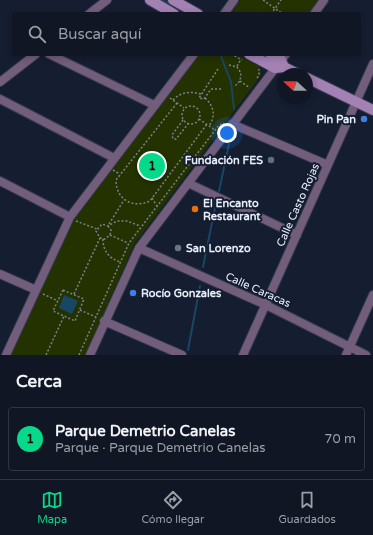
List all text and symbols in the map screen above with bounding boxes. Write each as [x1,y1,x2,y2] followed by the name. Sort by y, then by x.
[12,12,361,56] search box
[26,23,48,45] icon: search
[58,25,141,43] text: Buscar aquí
[277,68,313,104] north arrow
[316,113,356,126] place label: Pin Pan
[359,114,369,124] marker: Pin Pan
[217,123,237,143] your location
[139,151,165,181] pin: 1
[185,154,263,167] place label: Fundación FES
[266,155,276,165] marker: Fundación FES
[274,161,322,249] street label: Calle Casto Rojas
[203,197,261,223] place label: El Encanto Restaurant
[190,204,200,214] marker: El Encanto Restaurant
[186,242,251,255] place label: San Lorenzo
[173,243,183,253] marker: San Lorenzo
[223,270,293,310] street label: Calle Caracas
[141,287,222,300] place label: Rocío Gonzales
[128,288,138,298] marker: Rocío Gonzales
[16,371,62,392] text: Cerca
[55,422,235,440] text: Parque Demetrio Canelas
[26,431,34,447] text: 1
[324,431,356,447] text: 70 m
[55,440,265,456] text: Parque · Parque Demetrio Canelas
[37,489,67,526] tab: Mapa
[141,489,204,526] tab: Cómo llegar
[279,489,336,526] tab: Guardados

